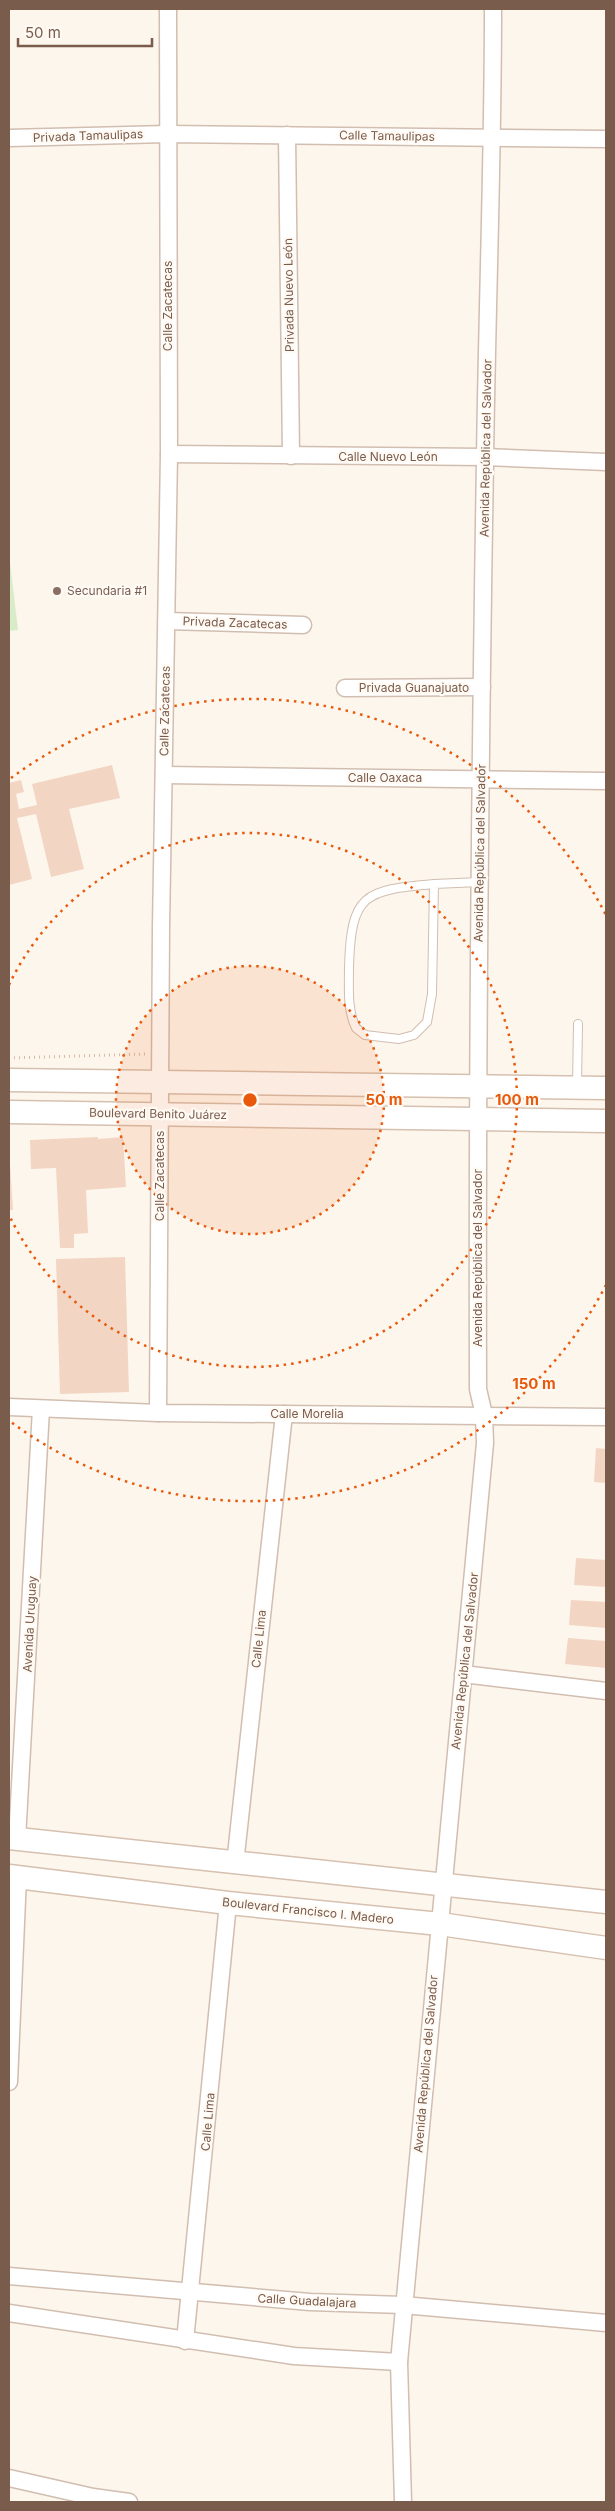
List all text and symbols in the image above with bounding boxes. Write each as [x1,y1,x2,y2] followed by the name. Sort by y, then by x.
[18,15,151,47] scale bar
[25,23,61,42] text: 50 m
[33,126,143,145] street label: Privada Tamaulipas
[339,127,435,144] street label: Calle Tamaulipas
[280,238,297,352] street label: Privada Nuevo León
[160,261,175,351] street label: Calle Zacatecas
[476,358,495,537] street label: Avenida República del Salvador
[338,449,438,464] street label: Calle Nuevo León
[67,583,147,598] place label: Secundaria #1
[51,585,63,597] marker: Secundaria #1
[182,613,288,632] street label: Privada Zacatecas
[156,666,173,756] street label: Calle Zacatecas
[359,680,469,695] street label: Privada Guanajuato
[470,763,489,942] street label: Avenida República del Salvador
[348,770,422,785] street label: Calle Oaxaca
[366,1090,402,1109] text: 50 m
[495,1090,539,1109] text: 100 m
[241,1091,259,1109] centre of rings
[89,1105,227,1122] street label: Boulevard Benito Juárez
[152,1131,167,1221] street label: Calle Zacatecas
[470,1168,485,1347] street label: Avenida República del Salvador
[512,1374,556,1393] text: 150 m
[270,1406,344,1421] street label: Calle Morelia
[448,1571,481,1750] street label: Avenida República del Salvador
[19,1575,40,1673] street label: Avenida Uruguay
[248,1609,269,1669] street label: Calle Lima
[222,1894,395,1927] street label: Boulevard Francisco I. Madero
[410,1974,441,2153] street label: Avenida República del Salvador
[197,2092,218,2152] street label: Calle Lima
[257,2290,357,2311] street label: Calle Guadalajara

